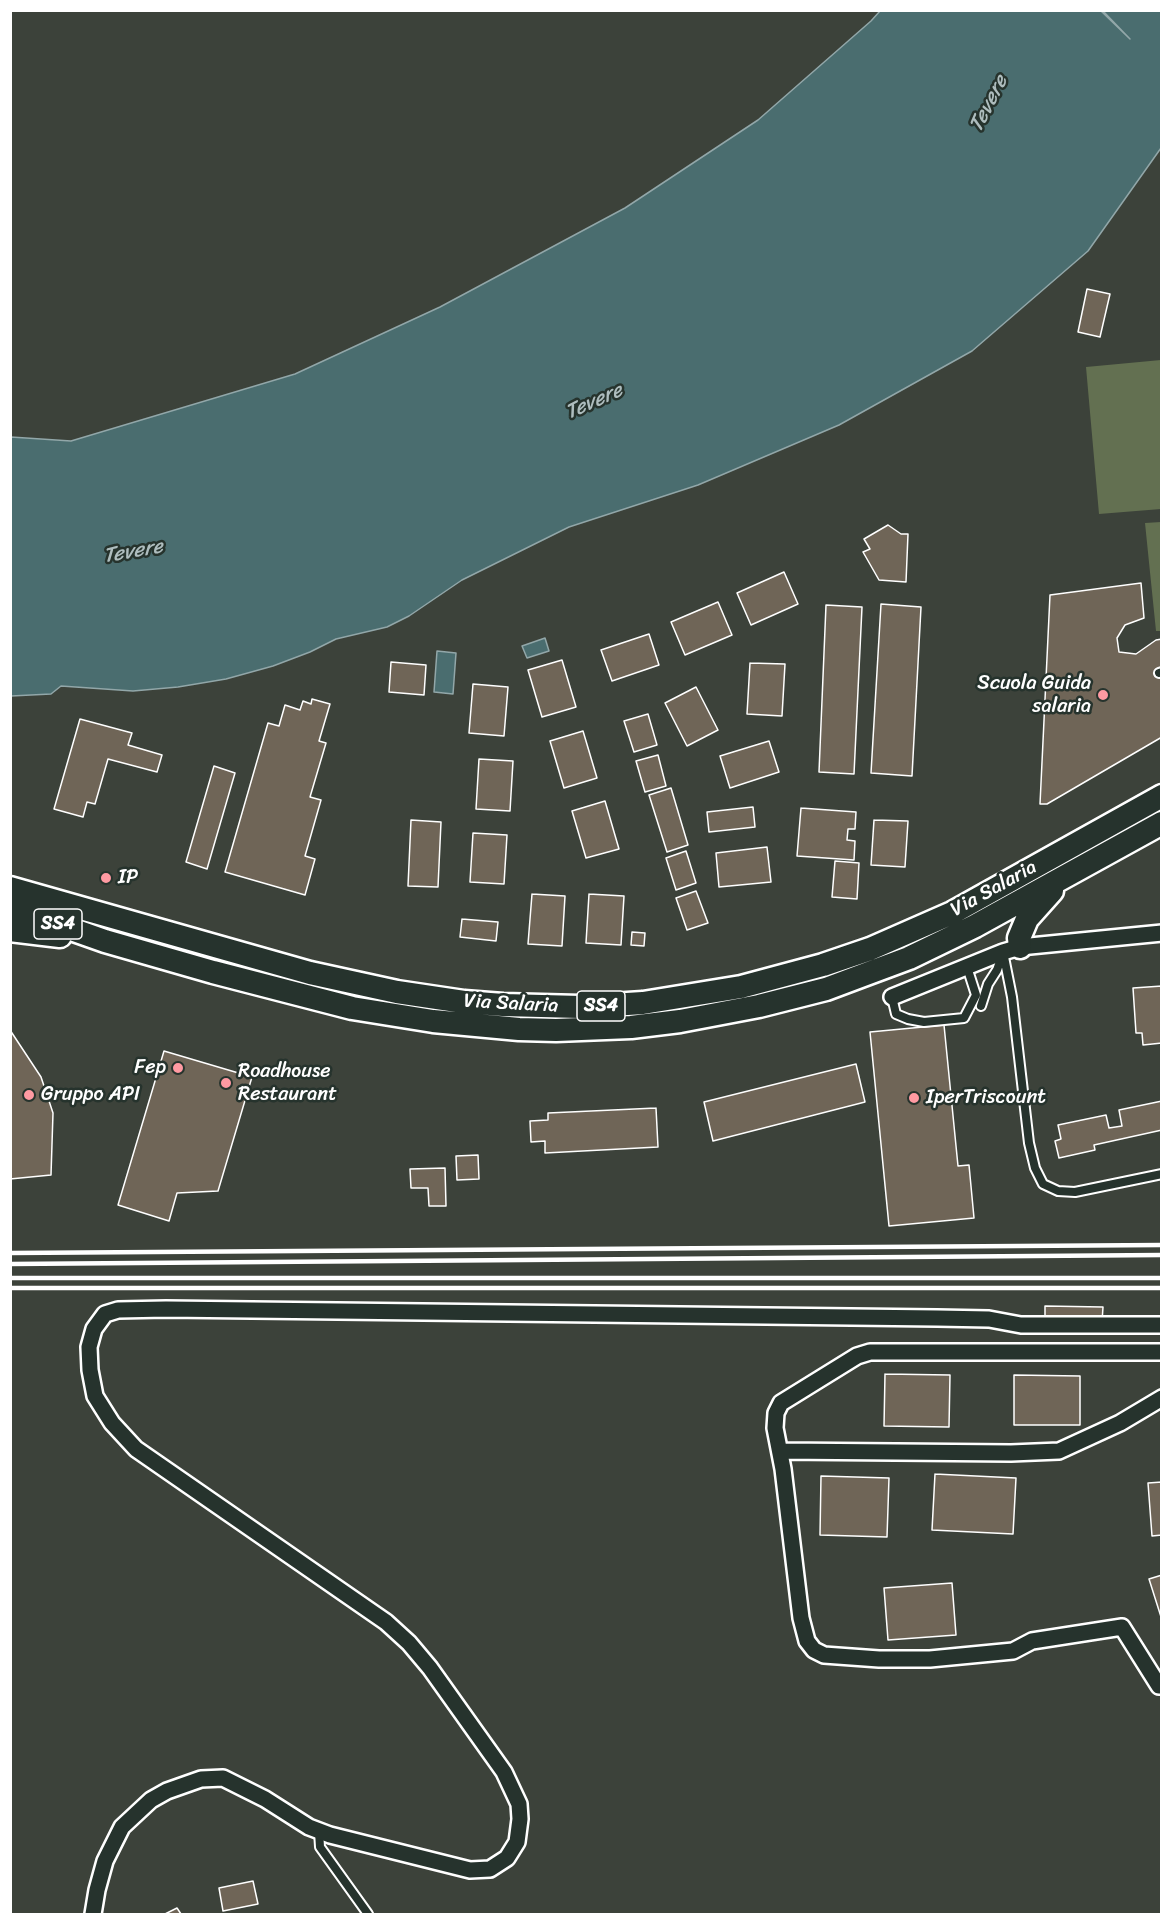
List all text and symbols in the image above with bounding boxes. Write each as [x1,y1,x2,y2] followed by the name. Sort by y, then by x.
[964,72,1014,136] water label: Tevere
[562,378,626,426] water label: Tevere
[101,534,165,570] water label: Tevere
[977,672,1091,719] place label: Scuola Guida salaria
[1096,688,1110,702] marker: Scuola Guida salaria
[947,856,1041,922] street label: Via Salaria
[118,866,138,890] place label: IP
[99,871,113,885] marker: IP
[34,909,82,939] road number: SS4
[463,990,559,1018] street label: Via Salaria
[577,991,625,1021] road number: SS4
[134,1056,166,1080] place label: Fep
[238,1060,337,1107] place label: Roadhouse Restaurant
[171,1061,185,1075] marker: Fep
[219,1076,233,1090] marker: Roadhouse Restaurant
[41,1083,140,1107] place label: Gruppo API
[926,1086,1046,1110] place label: IperTriscount
[22,1088,36,1102] marker: Gruppo API
[907,1091,921,1105] marker: IperTriscount

